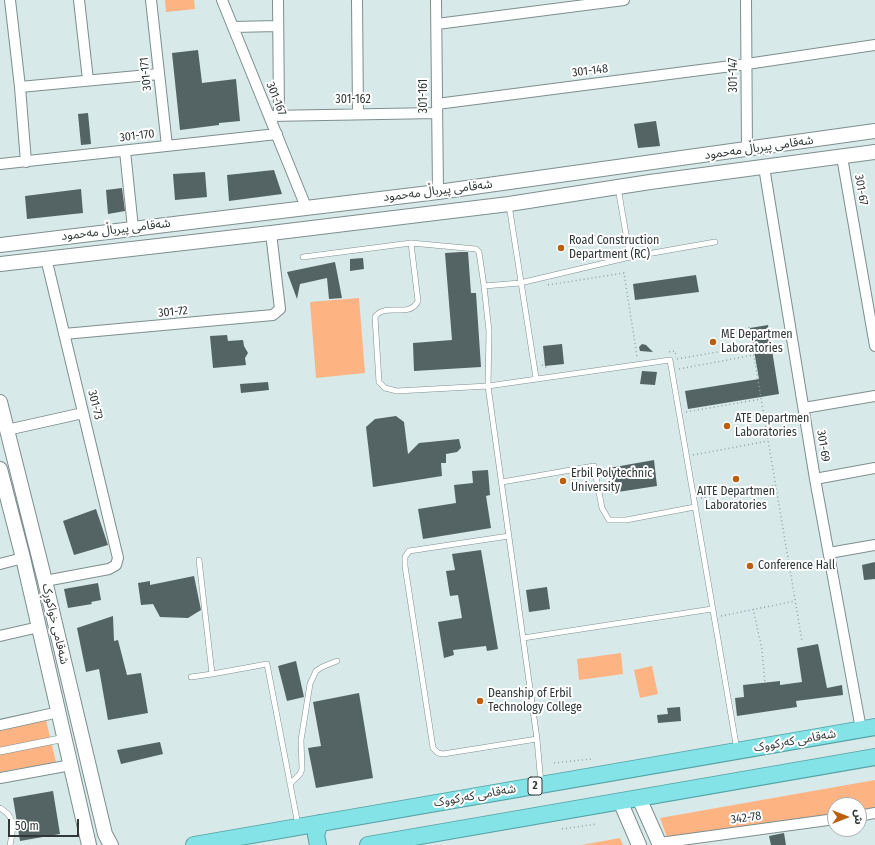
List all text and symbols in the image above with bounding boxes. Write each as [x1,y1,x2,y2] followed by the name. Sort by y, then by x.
[137,56,155,92] street label: 301-171
[727,58,741,92] street label: 301-147
[571,62,609,80] street label: 301-148
[417,79,431,113] street label: 301-161
[263,80,289,118] street label: 301-167
[335,93,371,107] street label: 301-162
[119,127,155,145] street label: 301-170
[704,133,814,163] street label: شەقامی پیرباڵ مەحمود
[851,173,871,207] street label: 301-67
[383,177,493,205] street label: شەقامی پیرباڵ مەحمود
[61,216,171,244] street label: شەقامی پیرباڵ مەحمود
[569,234,659,262] place label: Road Construction Department (RC)
[556,243,566,253] marker: Road Construction Department (RC)
[158,304,188,320] street label: 301-72
[721,328,793,356] place label: ME Departmen Laboratories
[708,337,718,347] marker: ME Departmen Laboratories
[84,389,106,421] street label: 301-73
[735,412,809,440] place label: ATE Departmen Laboratories
[722,421,732,431] marker: ATE Departmen Laboratories
[813,429,833,463] street label: 301-69
[571,467,652,495] place label: Erbil Polytechnic University
[731,474,741,484] marker: AITE Departmen Laboratories
[558,476,568,486] marker: Erbil Polytechnic University
[697,485,775,513] place label: AITE Departmen Laboratories
[758,559,835,573] place label: Conference Hall
[745,561,755,571] marker: Conference Hall
[39,582,71,666] street label: شەقامی خواکوڕک
[488,687,582,715] place label: Deanship of Erbil Technology College
[475,696,485,706] marker: Deanship of Erbil Technology College
[753,727,837,755] street label: شەقامی کەرکووک
[528,777,542,795] road number: 2
[433,782,517,810] street label: شەقامی کەرکووک
[827,797,867,837] north arrow
[730,809,762,827] street label: 342-78
[852,809,865,825] text: ش
[10,811,81,837] scale bar
[15,819,39,833] text: 50 m

